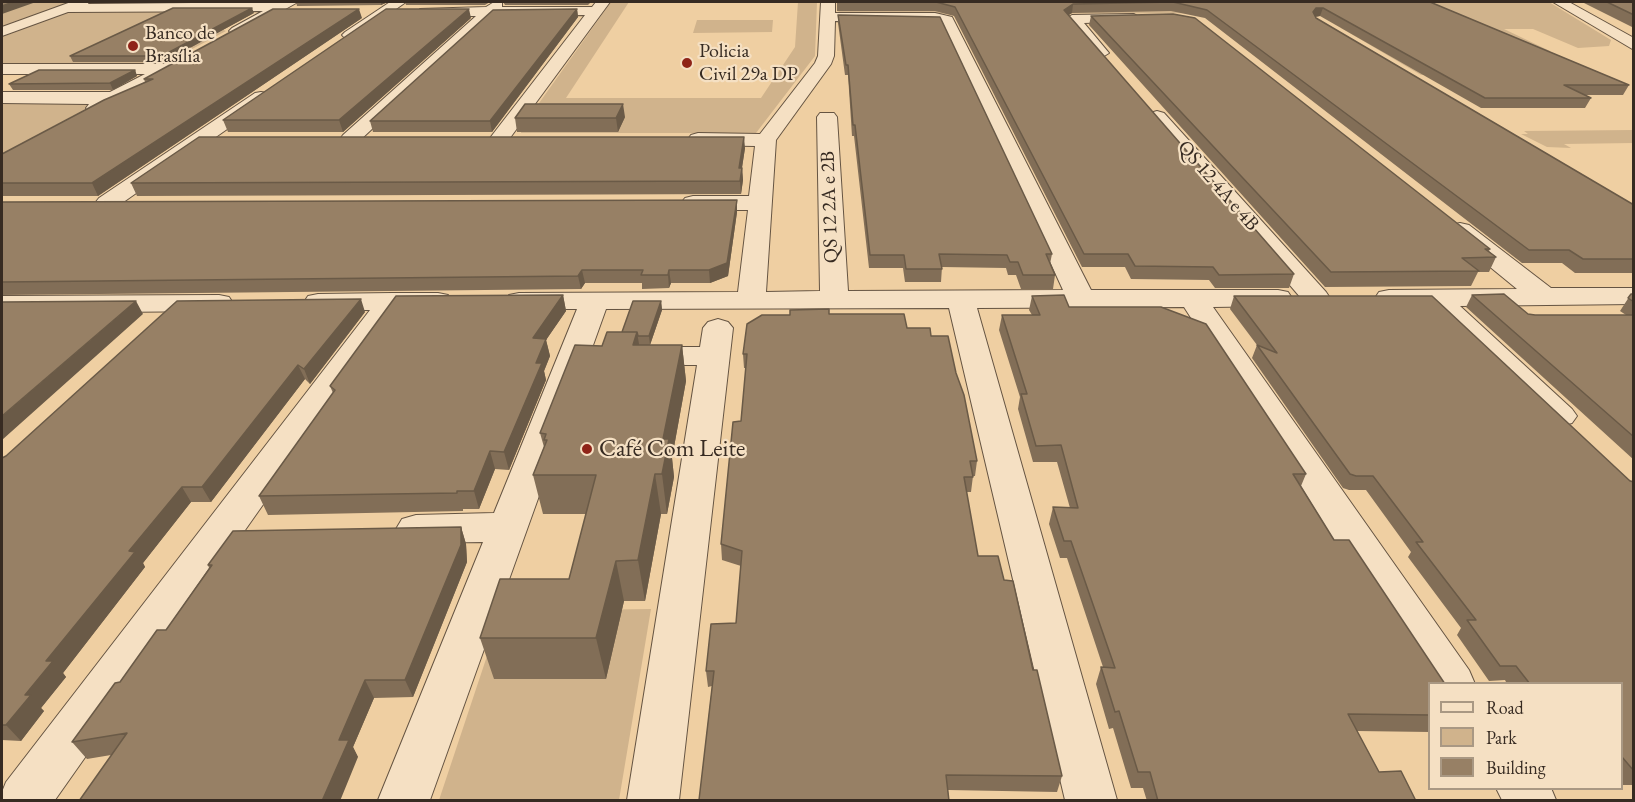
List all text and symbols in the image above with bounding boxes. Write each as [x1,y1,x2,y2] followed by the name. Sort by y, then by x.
[145,22,215,69] place label: Banco de Brasília
[126,39,140,53] marker: Banco de Brasília
[699,40,798,87] place label: Policia Civil 29a DP
[680,56,694,70] marker: Policia Civil 29a DP
[1172,136,1264,236] street label: QS 12 4A e 4B
[816,150,844,264] street label: QS 12 2A e 2B
[599,435,745,463] place label: Café Com Leite
[580,442,594,456] marker: Café Com Leite
[1428,682,1623,790] legend
[1486,696,1524,719] text: Road
[1486,726,1517,749] text: Park
[1486,756,1546,779] text: Building

